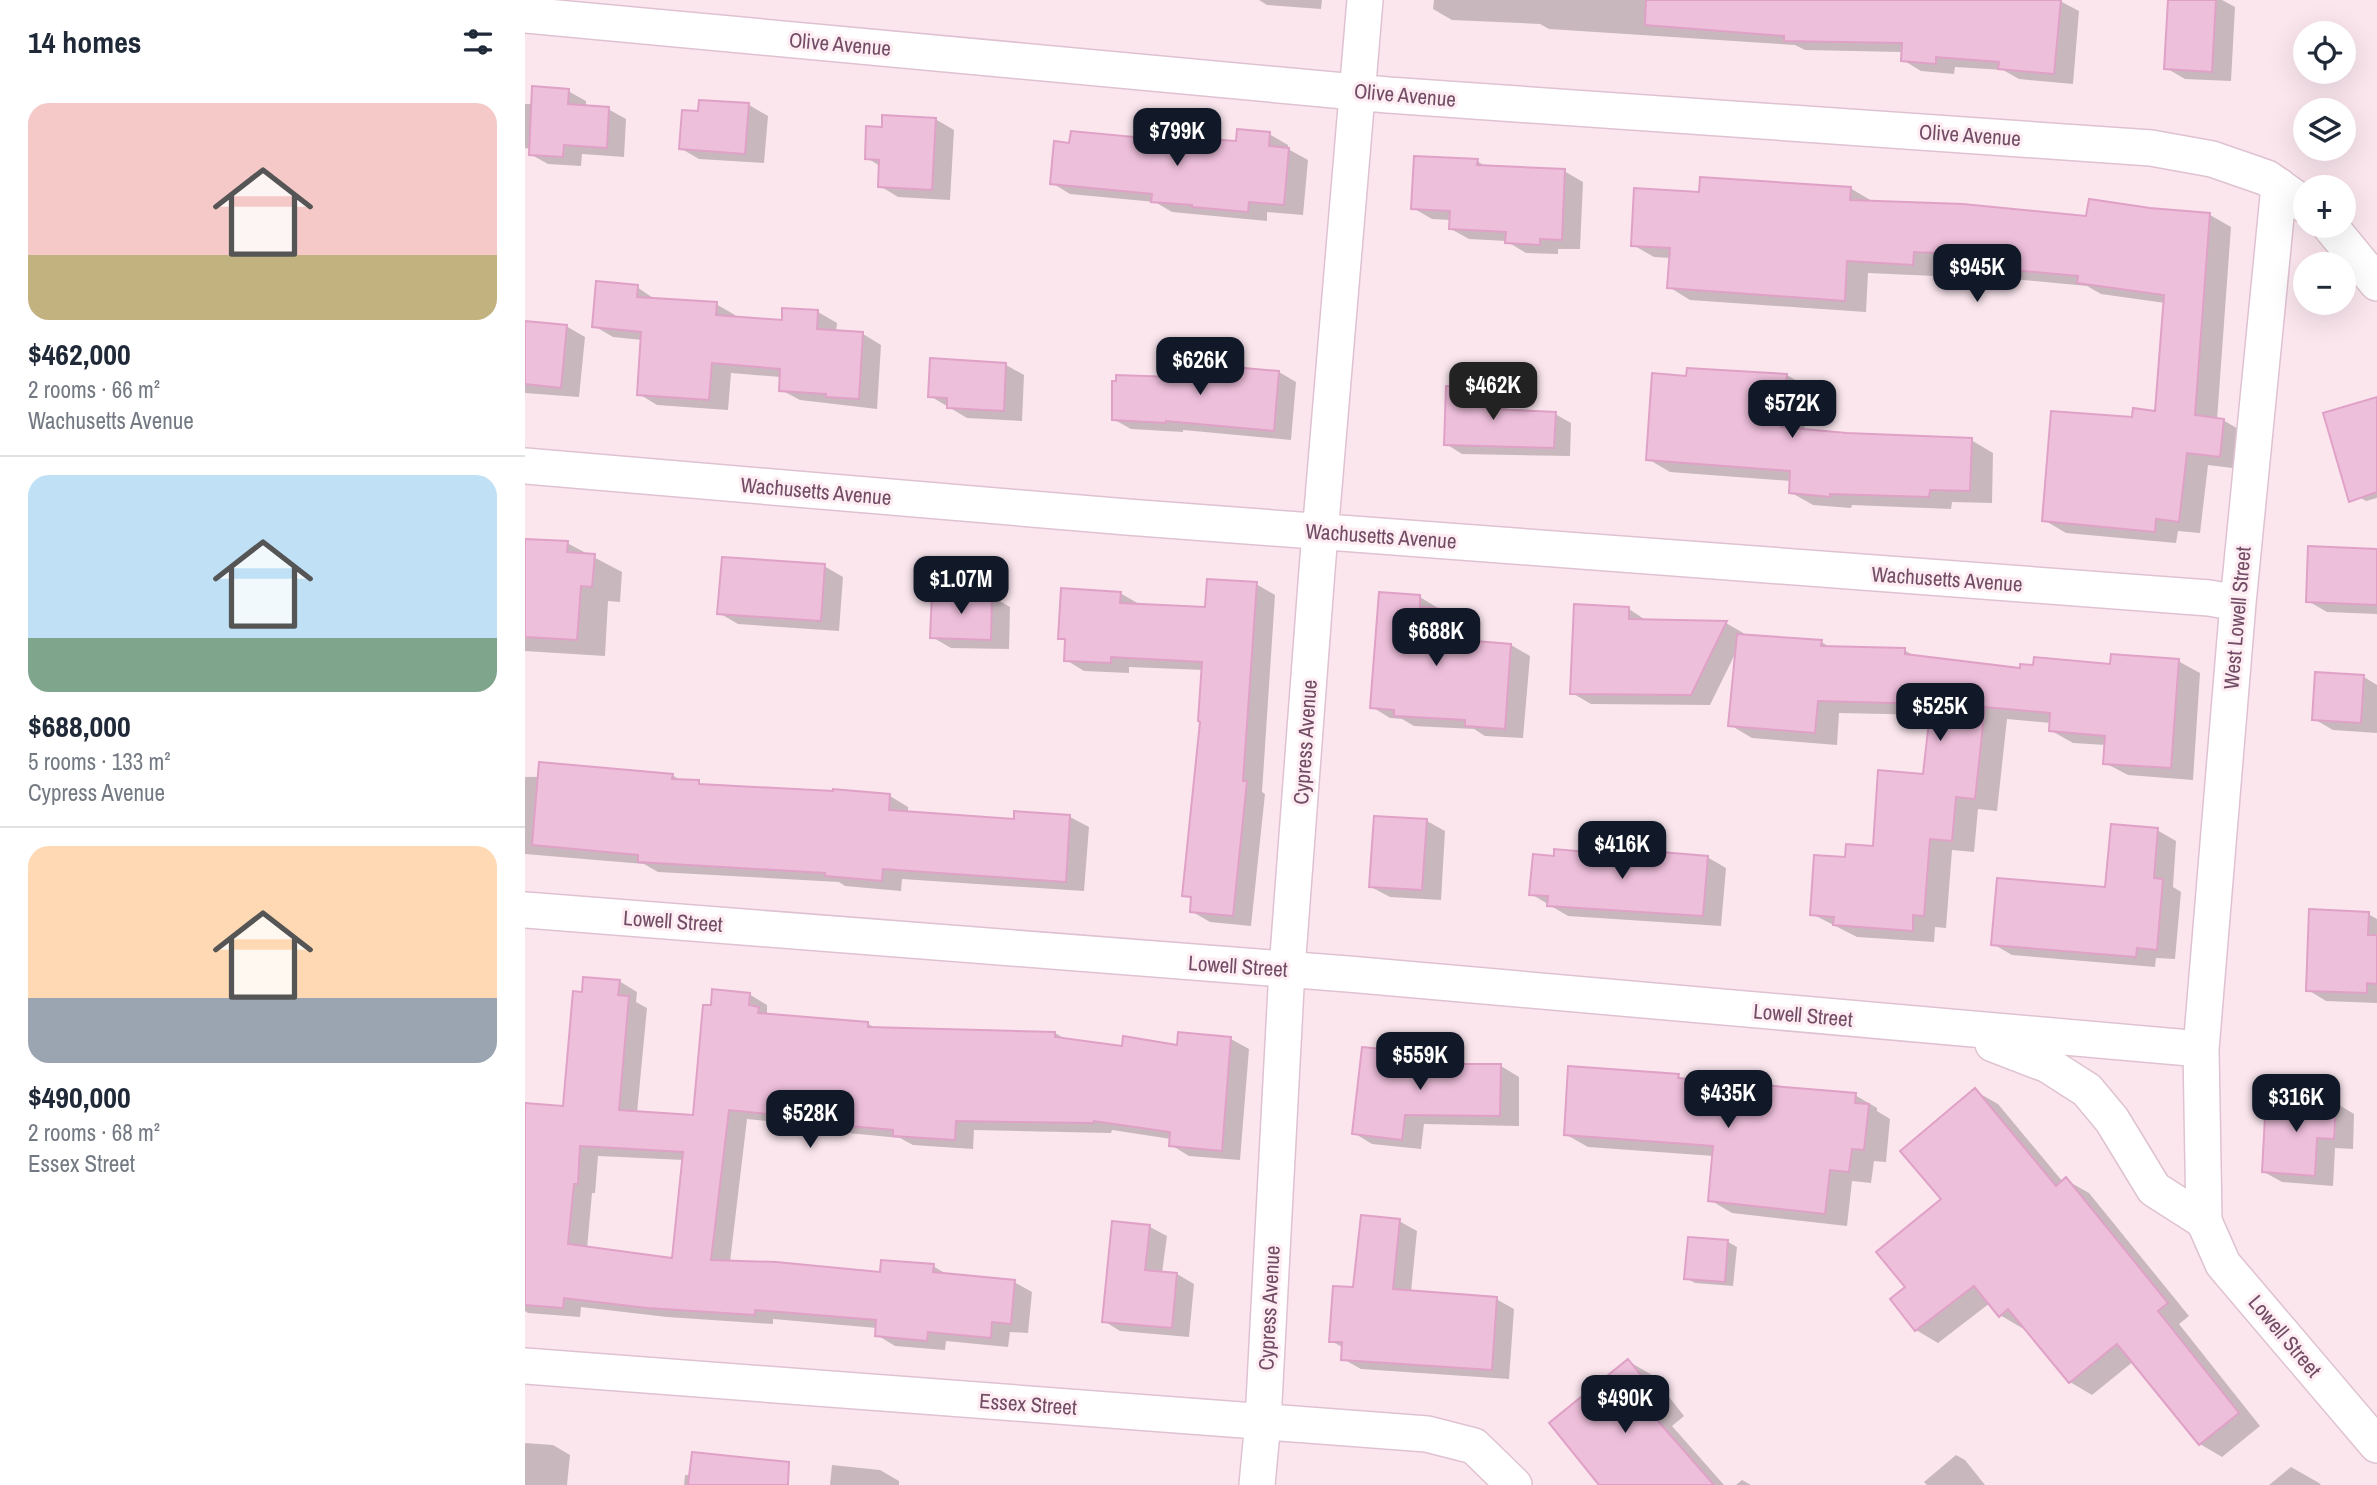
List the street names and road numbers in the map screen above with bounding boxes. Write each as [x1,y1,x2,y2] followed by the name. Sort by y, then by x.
[788,25,892,63] street label: Olive Avenue
[1353,76,1457,114] street label: Olive Avenue
[1918,117,2022,153] street label: Olive Avenue
[739,470,893,512] street label: Wachusetts Avenue
[1305,516,1457,556] street label: Wachusetts Avenue
[2216,545,2258,691] street label: West Lowell Street
[1871,559,2023,599] street label: Wachusetts Avenue
[1286,679,1324,805] street label: Cypress Avenue
[622,903,724,939] street label: Lowell Street
[1187,948,1289,984] street label: Lowell Street
[1752,996,1854,1034] street label: Lowell Street
[1251,1245,1287,1371] street label: Cypress Avenue
[2242,1289,2328,1384] street label: Lowell Street
[978,1386,1078,1422] street label: Essex Street

